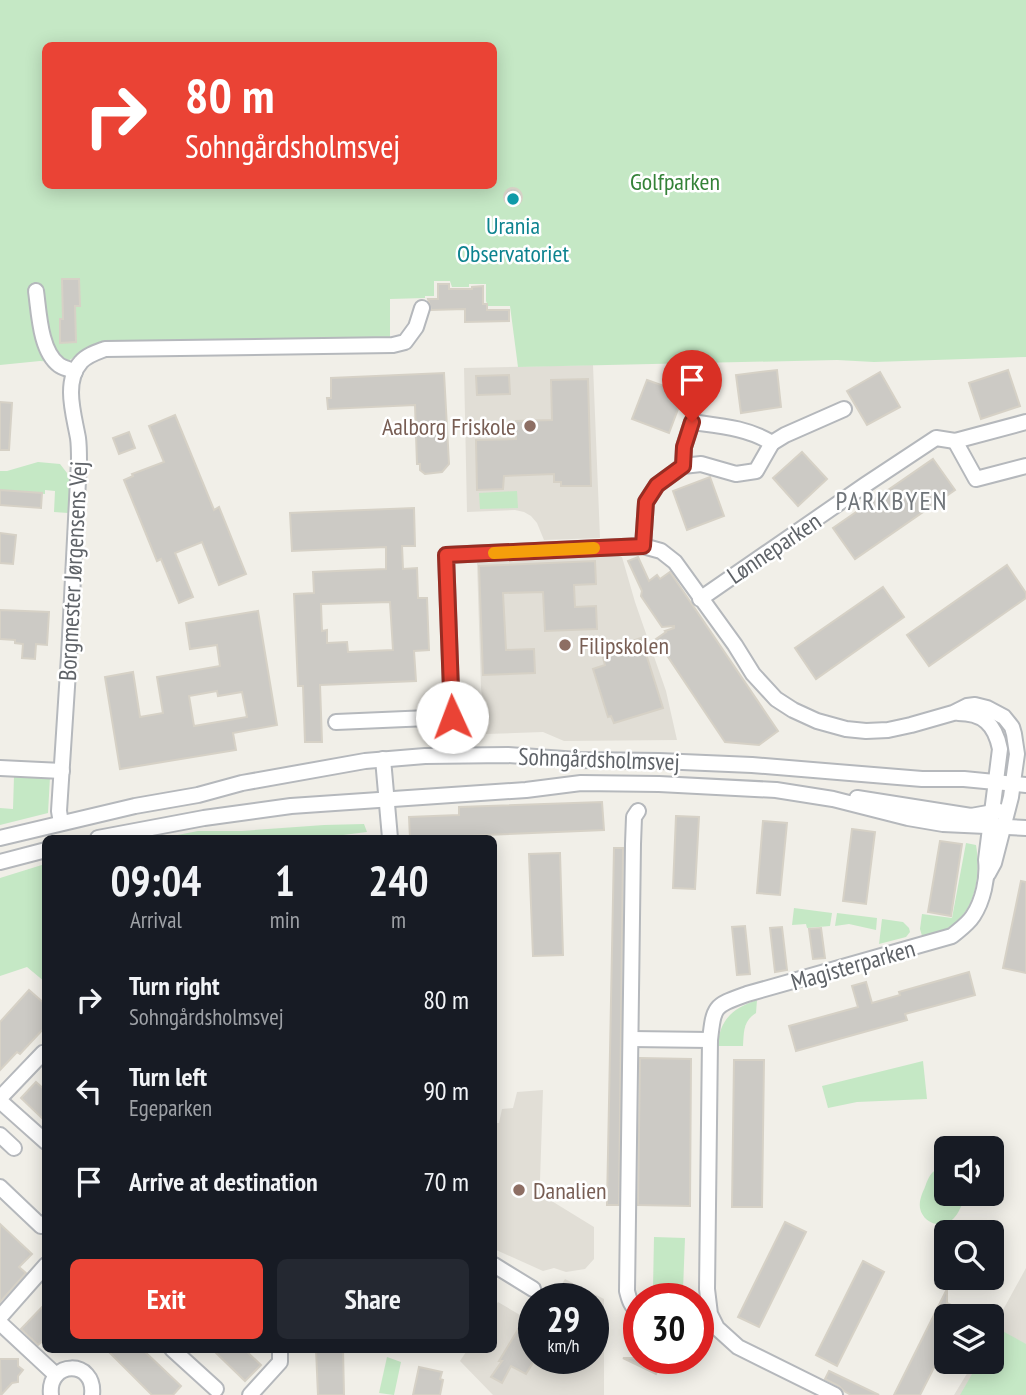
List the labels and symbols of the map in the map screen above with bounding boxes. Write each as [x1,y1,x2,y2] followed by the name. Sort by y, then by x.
[630,166,720,197] park label: Golfparken
[505,191,521,207] marker: Urania Observatoriet
[457,210,569,269] place label: Urania Observatoriet
[662,350,722,422] pin
[382,411,516,442] place label: Aalborg Friskole
[522,418,538,434] marker: Aalborg Friskole
[52,460,94,682] street label: Borgmester Jørgensens Vej
[835,484,949,517] district label: PARKBYEN
[721,505,827,591] street label: Lønneparken
[579,630,669,661] place label: Filipskolen
[557,637,573,653] marker: Filipskolen
[415,680,489,754] position arrow
[518,741,680,777] street label: Sohngårdsholmsvej
[787,933,919,997] street label: Magisterparken
[533,1175,607,1206] place label: Danalien
[511,1182,527,1198] marker: Danalien
[623,1283,714,1374] speed limit sign: 30

